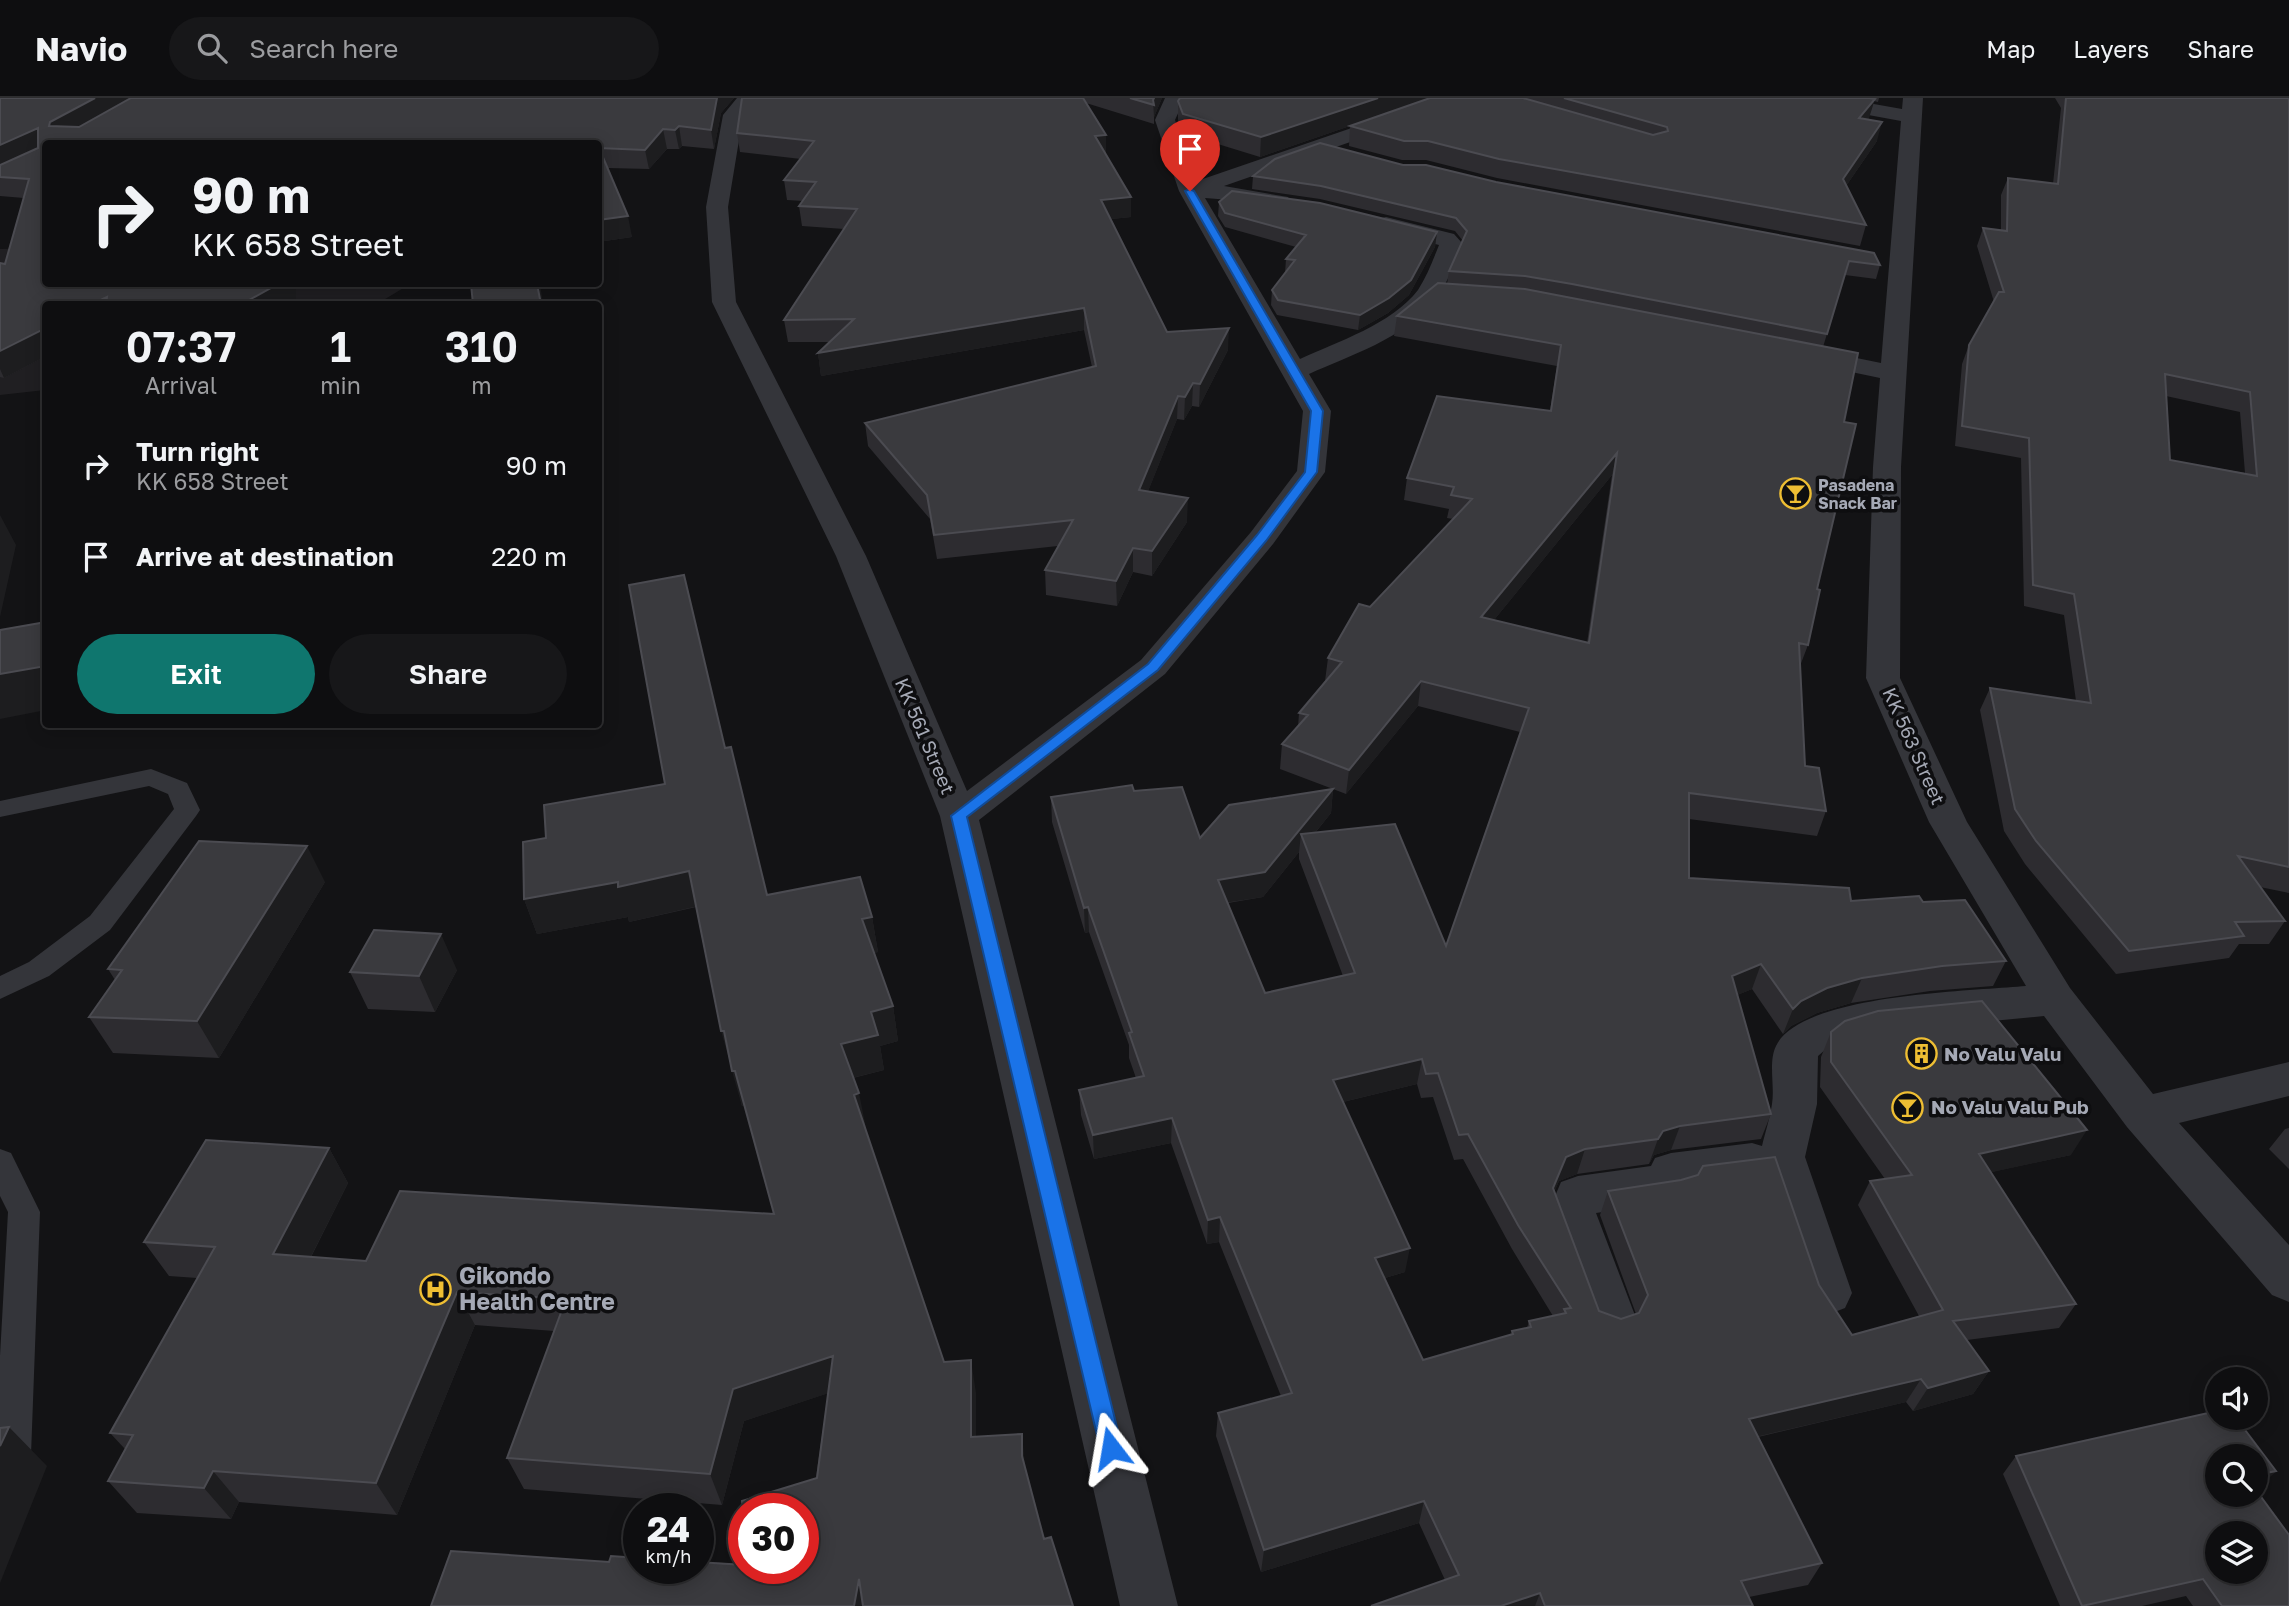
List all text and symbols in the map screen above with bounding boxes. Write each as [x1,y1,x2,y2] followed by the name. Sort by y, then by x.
[169,17,659,80] search box
[35,29,127,68] text: Navio
[193,29,231,67] icon: search
[249,33,398,64] text: Search here
[1986,34,2035,63] text: Map
[2073,34,2149,63] text: Layers
[2187,34,2254,63] text: Share
[1160,119,1220,191] pin
[1171,130,1209,168] icon: arrive
[192,165,310,224] text: 90 m
[77,168,168,259] icon: right
[192,225,404,263] text: KK 658 Street
[126,321,236,371] text: 07:37
[330,321,351,371] text: 1
[445,321,518,371] text: 310
[145,371,217,399] text: Arrival
[320,371,361,399] text: min
[471,371,492,399] text: m
[136,436,259,467] text: Turn right
[77,447,115,485] icon: right
[506,450,567,481] text: 90 m
[136,467,289,495] text: KK 658 Street
[1818,475,1897,513] place label: Pasadena Snack Bar
[1778,477,1812,511] bar icon: Pasadena Snack Bar
[77,538,115,576] icon: arrive
[136,541,394,572] text: Arrive at destination
[491,541,567,572] text: 220 m
[77,634,315,714] button: Exit
[329,634,567,714] button: Share
[891,674,960,797] street label: KK 561 Street
[1878,684,1951,808] street label: KK 563 Street
[1904,1037,1938,1071] building icon: No Valu Valu
[1944,1042,2061,1065] place label: No Valu Valu
[1891,1090,1925,1124] bar icon: No Valu Valu Pub
[1931,1095,2089,1118] place label: No Valu Valu Pub
[459,1261,615,1315] place label: Gikondo Health Centre
[419,1272,453,1306] hospital icon: Gikondo Health Centre
[2205,1367,2268,1584] map controls
[2205,1367,2268,1430] button: sound
[1074,1411,1148,1485] position arrow
[2205,1444,2268,1507] button: search
[728,1493,819,1584] speed limit sign: 30
[647,1508,690,1550] text: 24
[2205,1521,2268,1584] button: layers
[646,1545,691,1567] text: km/h

